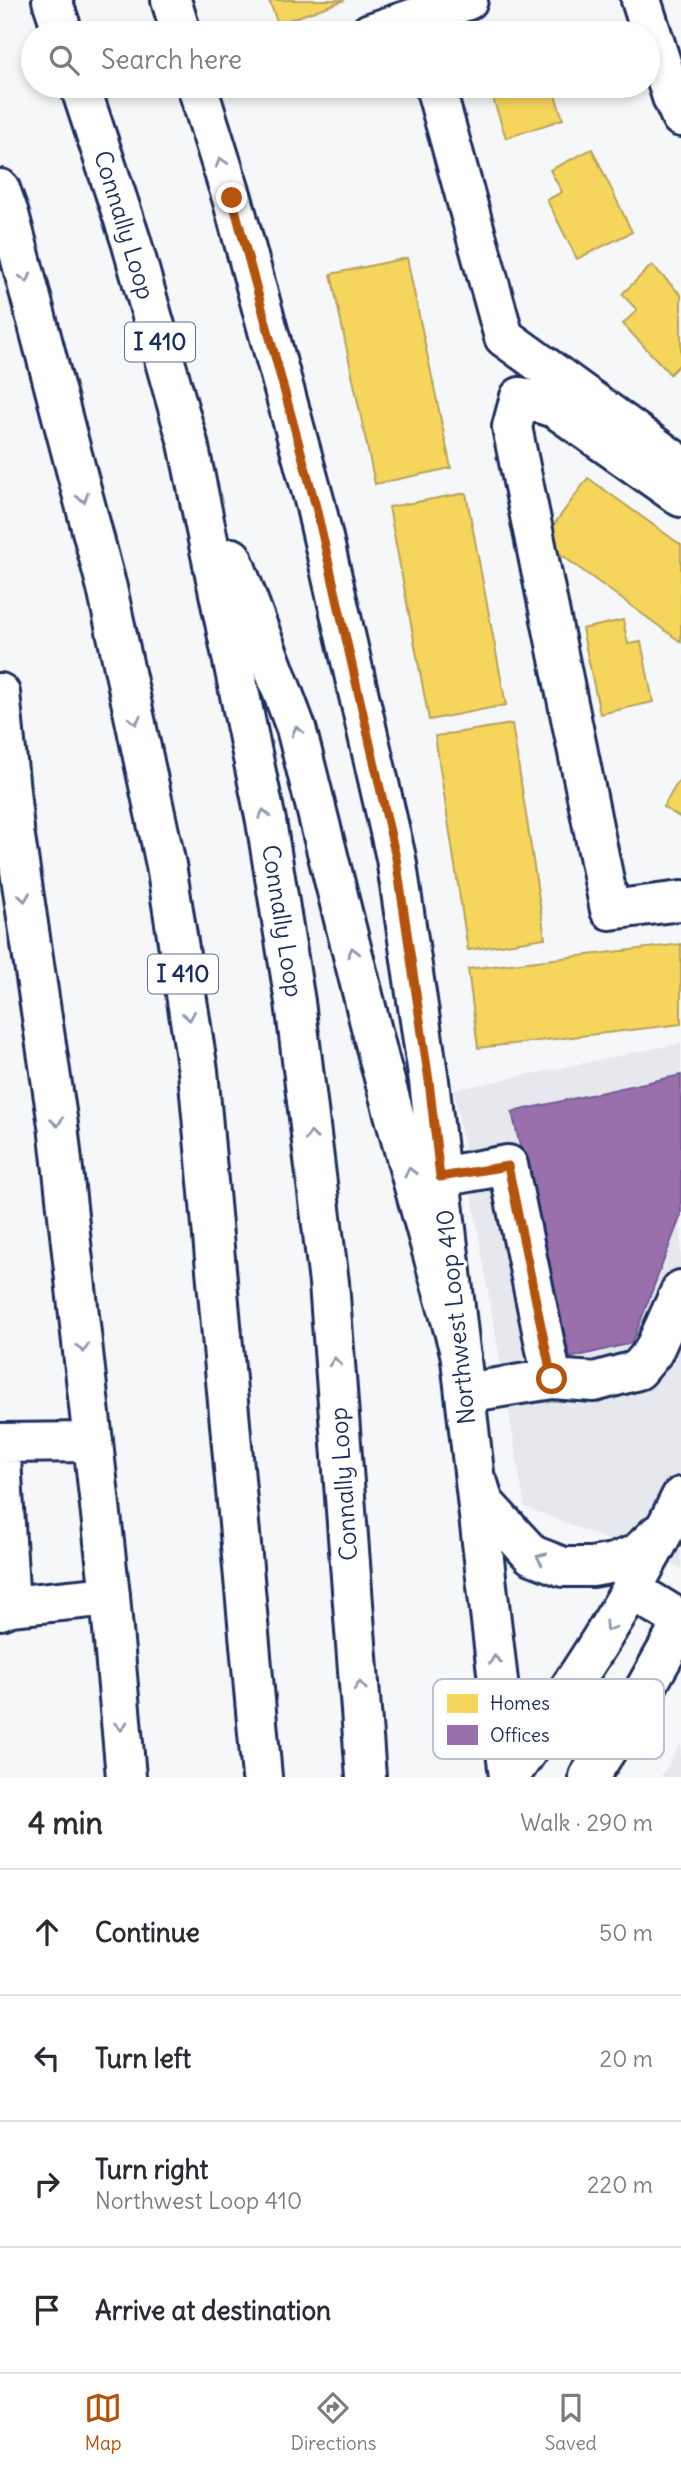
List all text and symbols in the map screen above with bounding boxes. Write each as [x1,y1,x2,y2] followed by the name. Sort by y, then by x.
[21,21,660,98] search box
[45,41,83,79] icon: search
[101,43,242,76] text: Search here
[88,147,162,303] street label: Connally Loop
[215,157,229,169] one-way arrow
[216,182,247,213] route end
[18,272,32,284] one-way arrow
[125,322,195,362] road number: I 410
[75,492,90,504] one-way arrow
[127,714,141,726] one-way arrow
[290,726,305,738] one-way arrow
[258,808,273,820] one-way arrow
[256,842,310,999] street label: Connally Loop
[16,891,31,903] one-way arrow
[346,946,361,958] one-way arrow
[148,954,218,993] road number: I 410
[181,1010,196,1022] one-way arrow
[49,1116,64,1128] one-way arrow
[304,1130,319,1141] one-way arrow
[404,1166,419,1178] one-way arrow
[429,1208,481,1426] street label: Northwest Loop 410
[76,1342,91,1354] one-way arrow
[328,1356,343,1367] one-way arrow
[536,1363,567,1394] route start
[323,1406,363,1562] street label: Connally Loop
[536,1552,548,1566] one-way arrow
[605,1619,618,1632] one-way arrow
[488,1655,503,1666] one-way arrow
[433,1679,664,1759] legend
[353,1681,368,1692] one-way arrow
[490,1691,550,1715] text: Homes
[113,1721,128,1732] one-way arrow
[490,1723,550,1747] text: Offices
[28,1804,103,1842] text: 4 min
[520,1808,653,1837] text: Walk · 290 m
[28,1913,66,1951] icon: ahead
[95,1916,200,1949] text: Continue
[599,1918,653,1947] text: 50 m
[28,2039,66,2077] icon: left
[95,2042,191,2075] text: Turn left
[600,2044,653,2073] text: 20 m
[95,2153,208,2186] text: Turn right
[28,2165,66,2203] icon: right
[587,2170,653,2199] text: 220 m
[95,2186,302,2215] text: Northwest Loop 410
[28,2291,66,2329] icon: arrive
[95,2294,331,2327] text: Arrive at destination
[84,2389,122,2455] tab: Map
[291,2389,376,2455] tab: Directions
[545,2389,597,2455] tab: Saved

